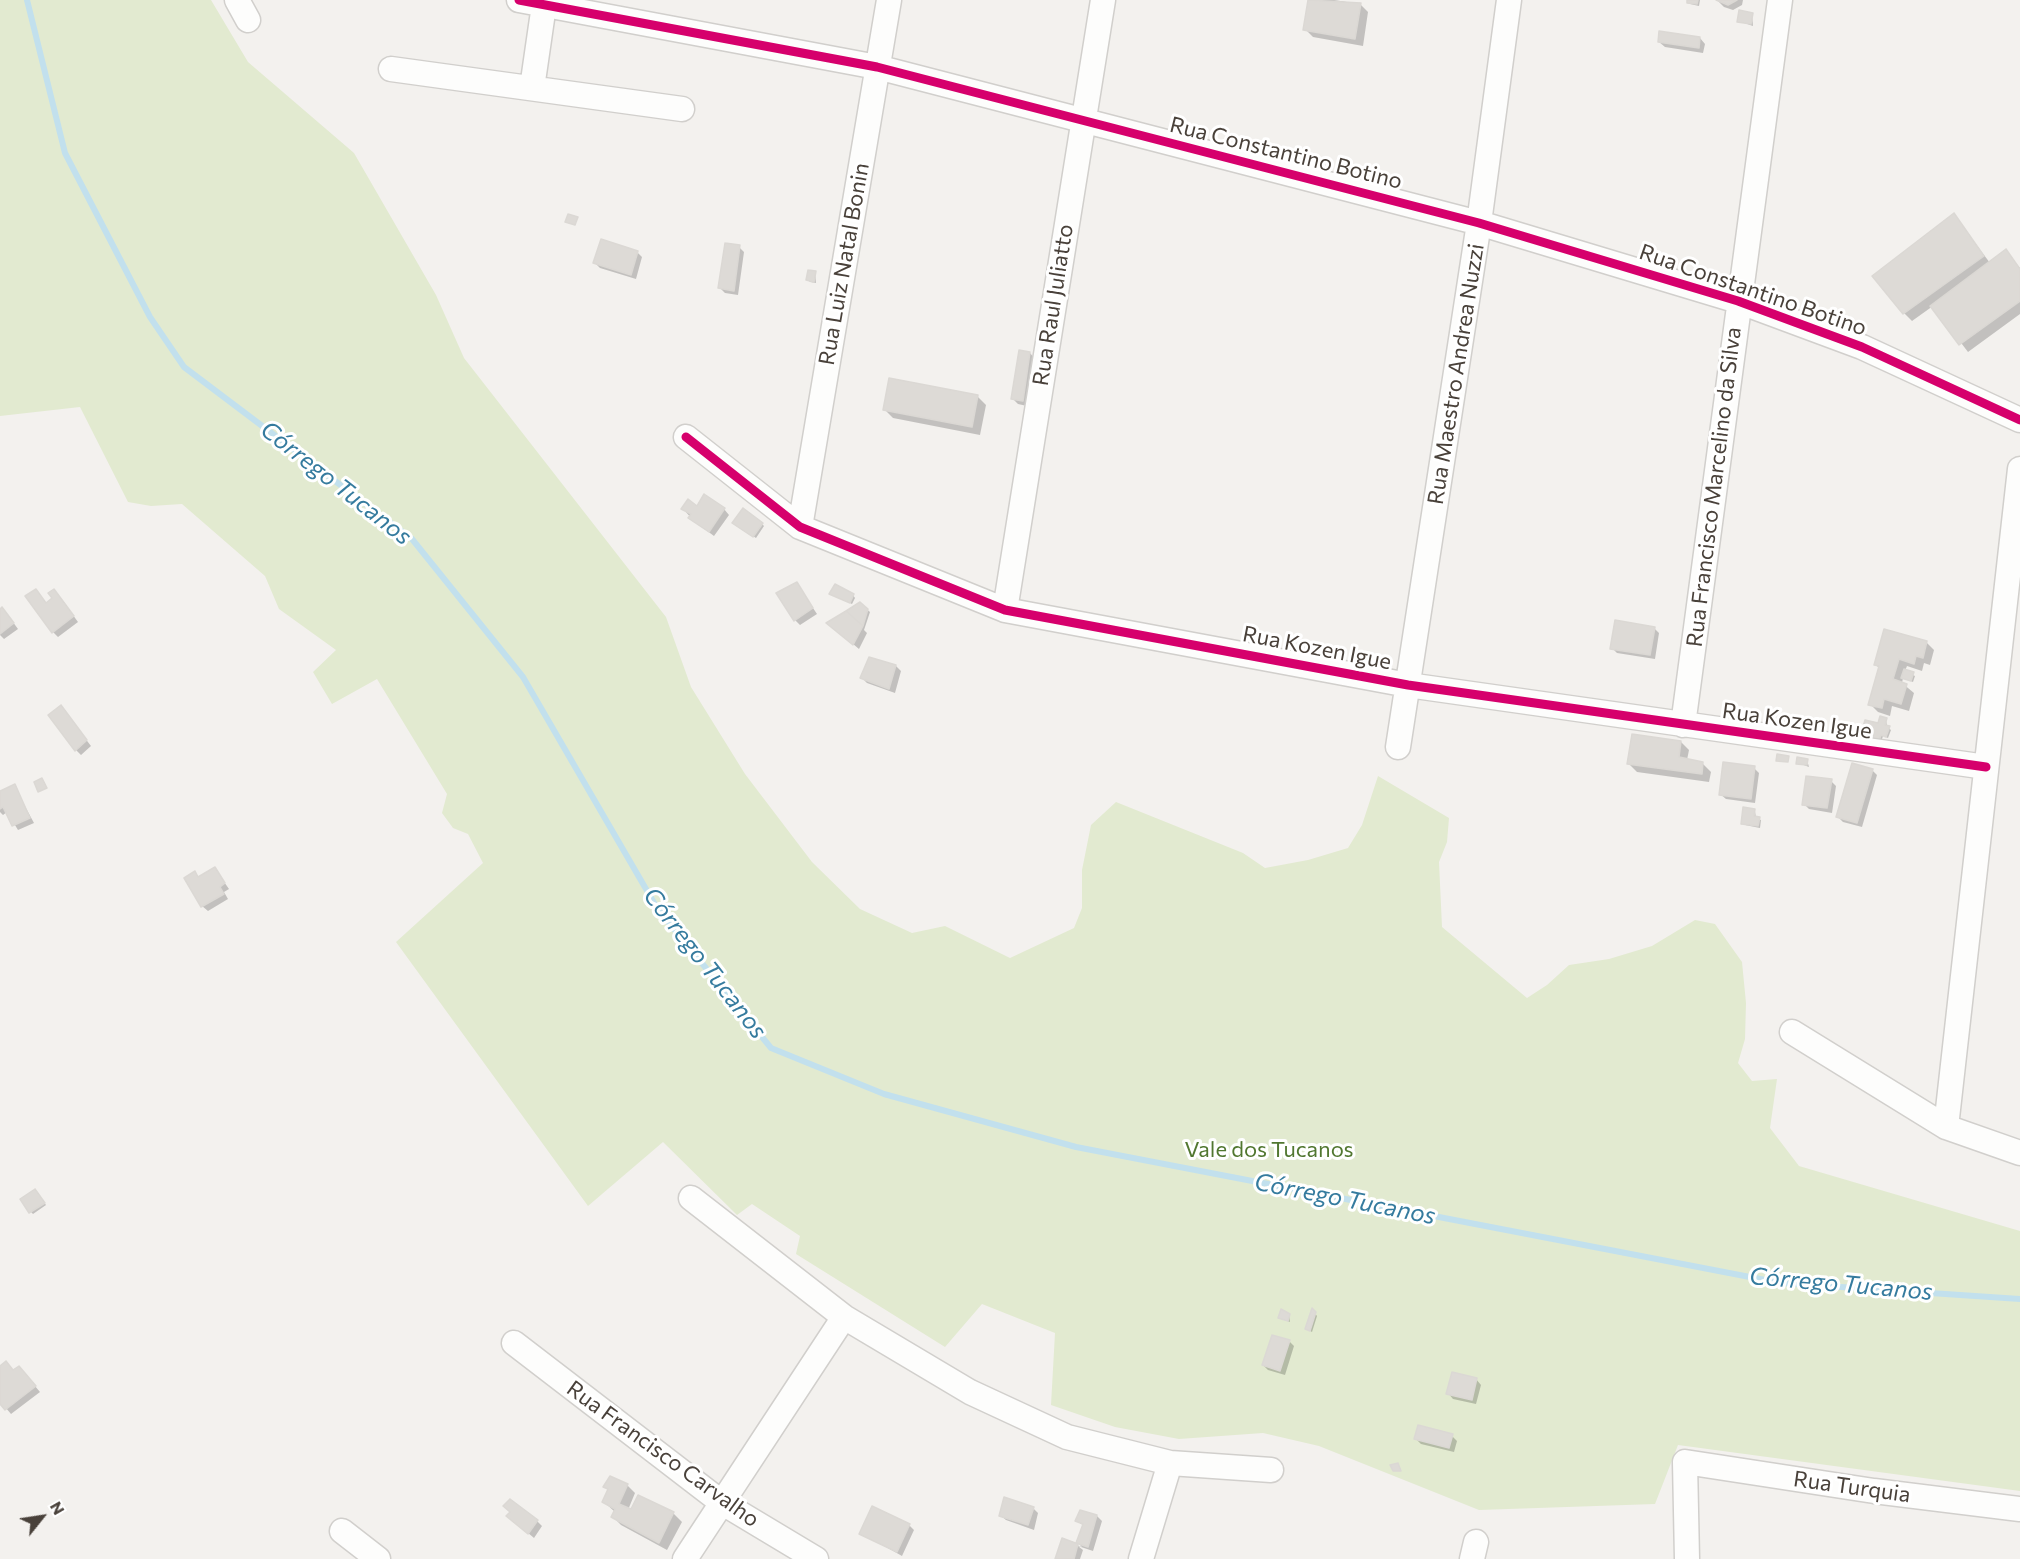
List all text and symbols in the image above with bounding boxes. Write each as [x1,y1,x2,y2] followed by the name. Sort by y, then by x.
[1167,111,1405,195] street label: Rua Constantino Botino
[813,161,875,367] street label: Rua Luiz Natal Bonin
[1027,222,1079,388] street label: Rua Raul Juliatto
[1636,239,1870,341] street label: Rua Constantino Botino
[1422,242,1490,506] street label: Rua Maestro Andrea Nuzzi
[1681,326,1747,648] street label: Rua Francisco Marcelino da Silva
[255,415,417,551] water label: Córrego Tucanos
[1240,621,1394,675] street label: Rua Kozen Igue
[1720,697,1874,745] street label: Rua Kozen Igue
[637,882,773,1044] water label: Córrego Tucanos
[1184,1137,1354,1163] park label: Vale dos Tucanos
[1252,1167,1438,1231] water label: Córrego Tucanos
[1748,1262,1934,1306] water label: Córrego Tucanos
[562,1375,764,1533] street label: Rua Francisco Carvalho
[1792,1466,1912,1508] street label: Rua Turquia
[12,1487,72,1547] north arrow
[47,1498,69,1518] text: N

